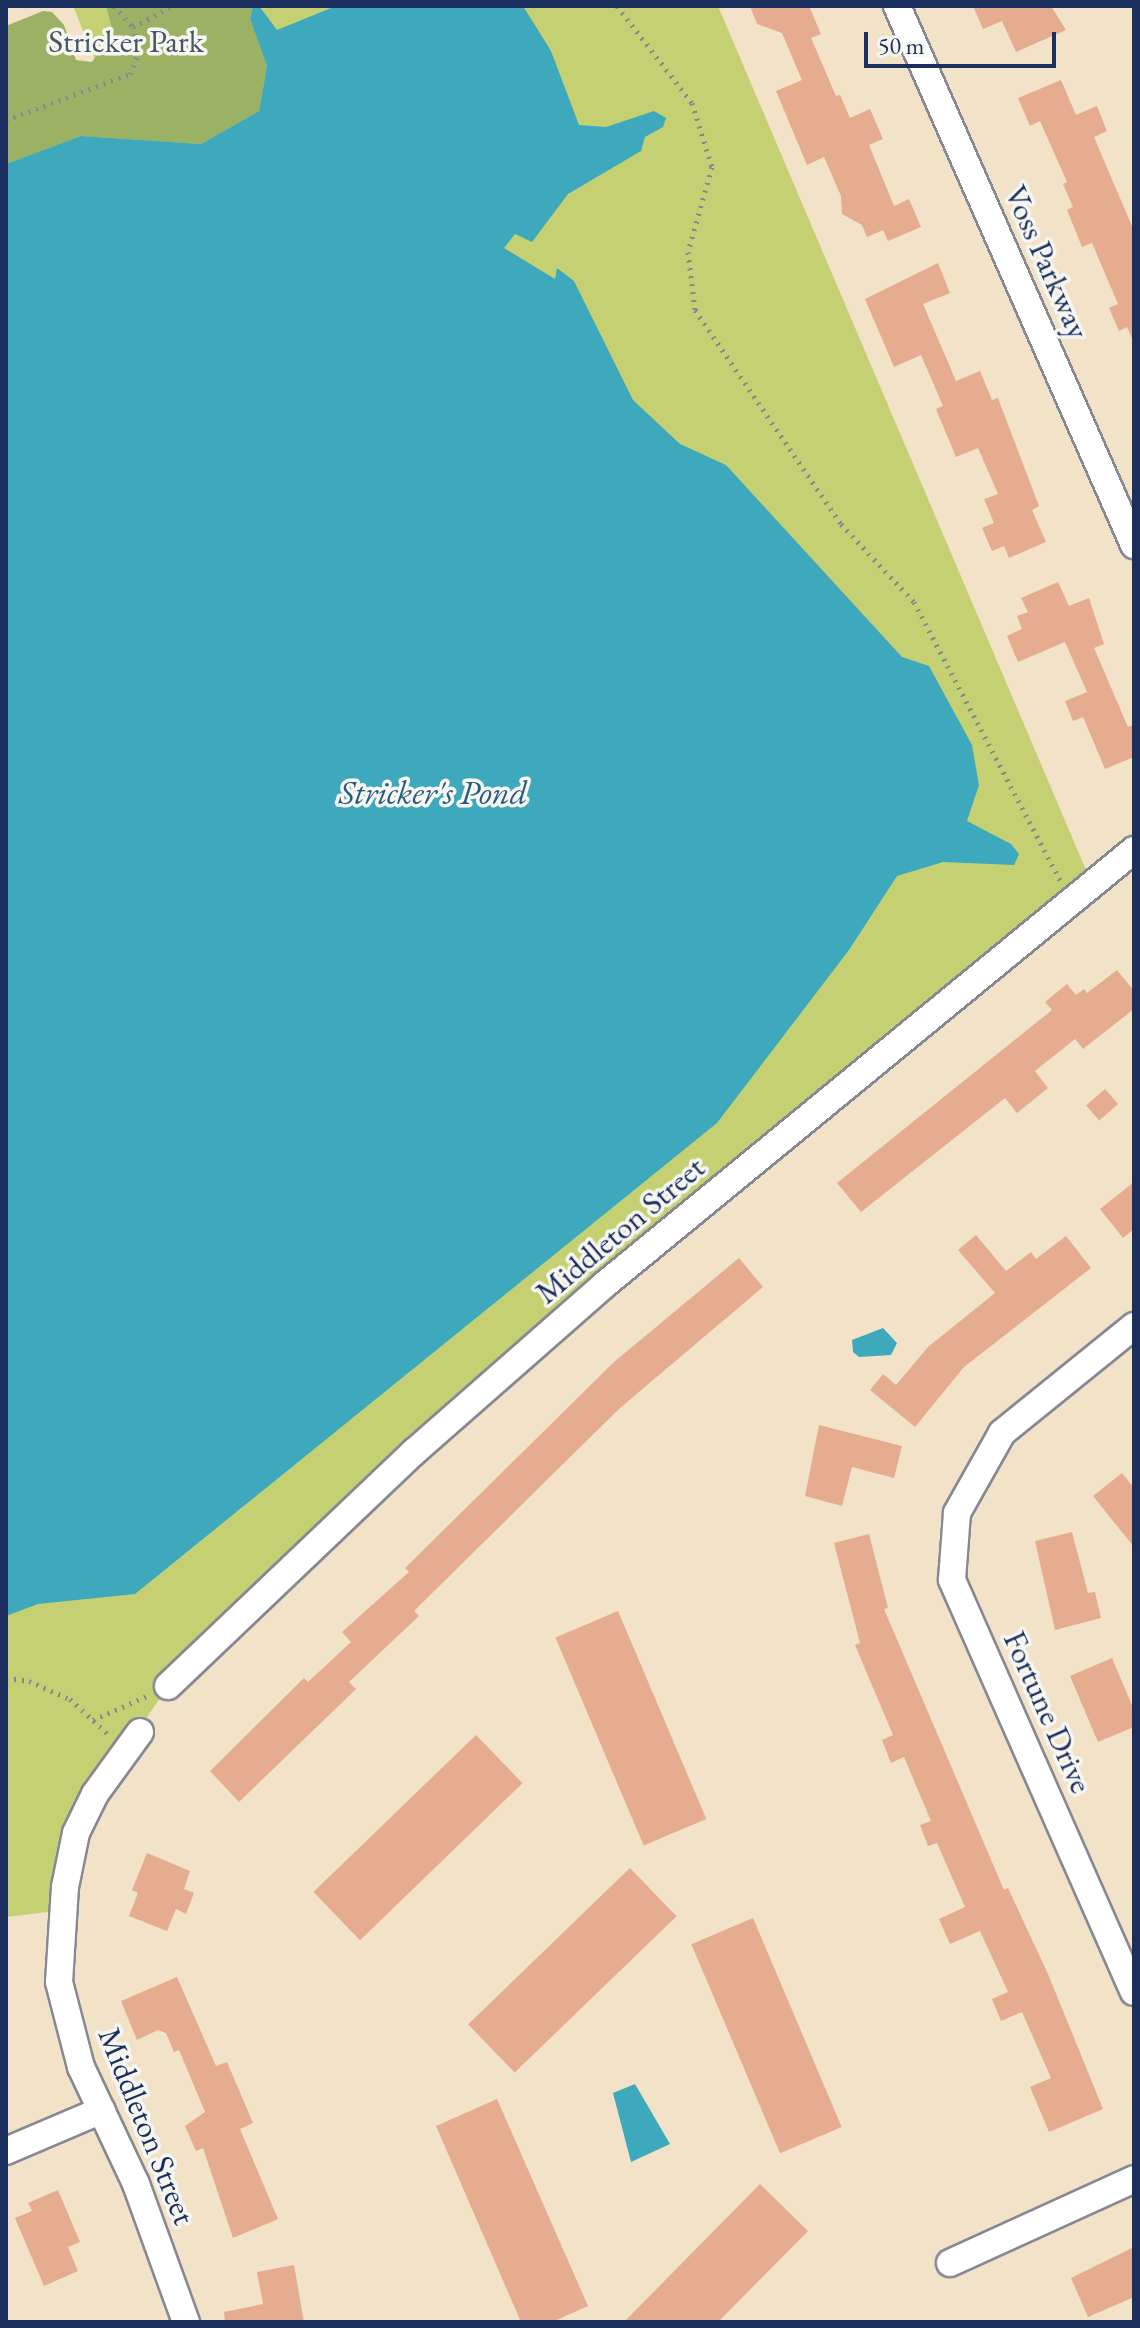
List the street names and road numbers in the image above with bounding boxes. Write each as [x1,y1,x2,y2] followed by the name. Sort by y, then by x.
[996,179,1098,345] street label: Voss Parkway
[528,1148,712,1312] street label: Middleton Street
[995,1625,1101,1799] street label: Fortune Drive
[90,2022,204,2230] street label: Middleton Street

